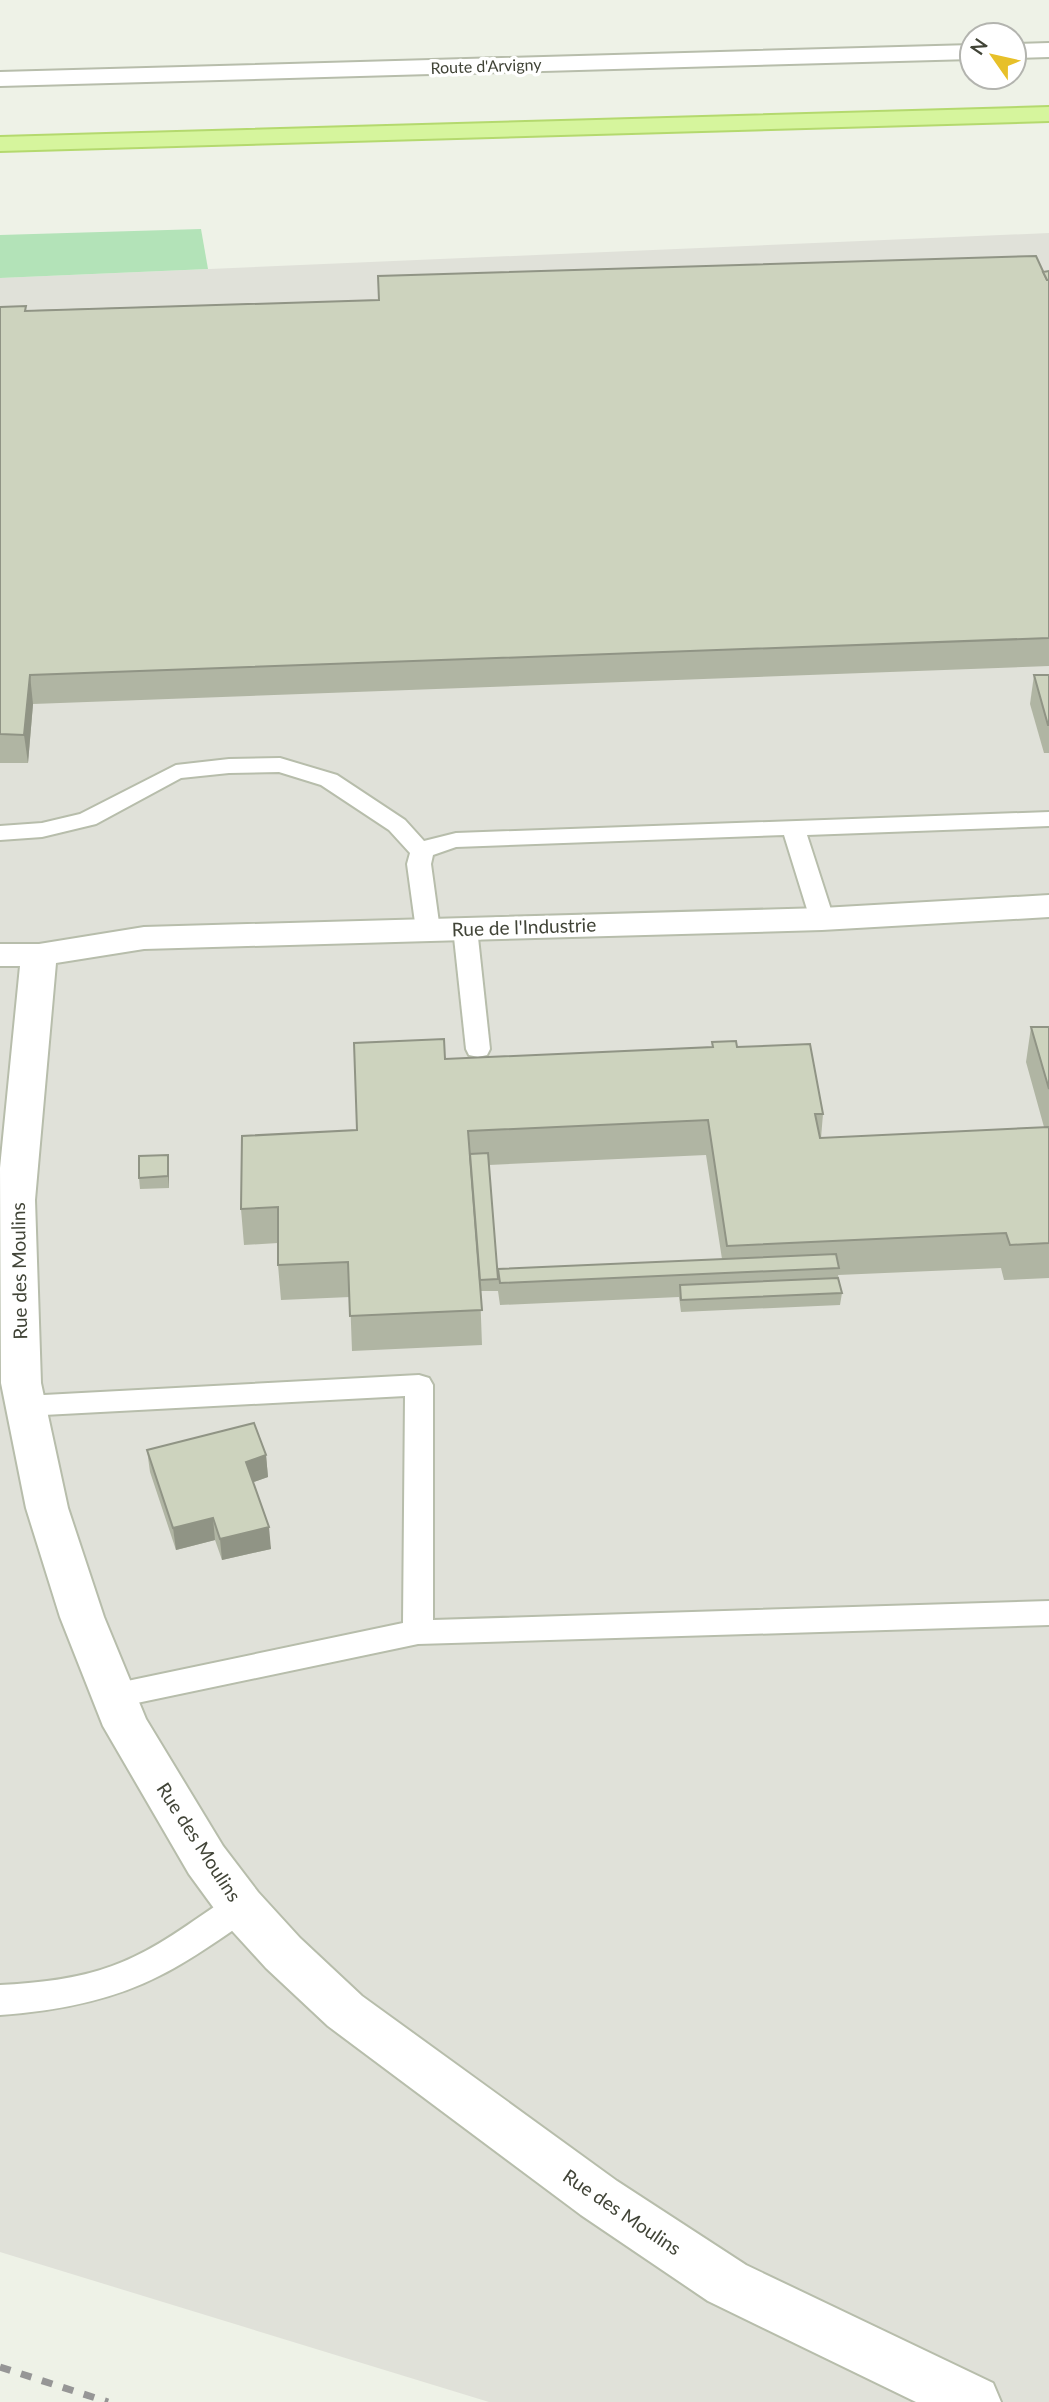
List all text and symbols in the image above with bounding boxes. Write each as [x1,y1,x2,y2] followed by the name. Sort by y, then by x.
[958,21,1028,91] north arrow
[965,34,992,59] text: N
[430,54,543,77] street label: Route d'Arvigny
[451,912,597,941] street label: Rue de l'Industrie
[6,1202,31,1340] street label: Rue des Moulins
[152,1778,246,1906] street label: Rue des Moulins
[559,2164,686,2260] street label: Rue des Moulins

